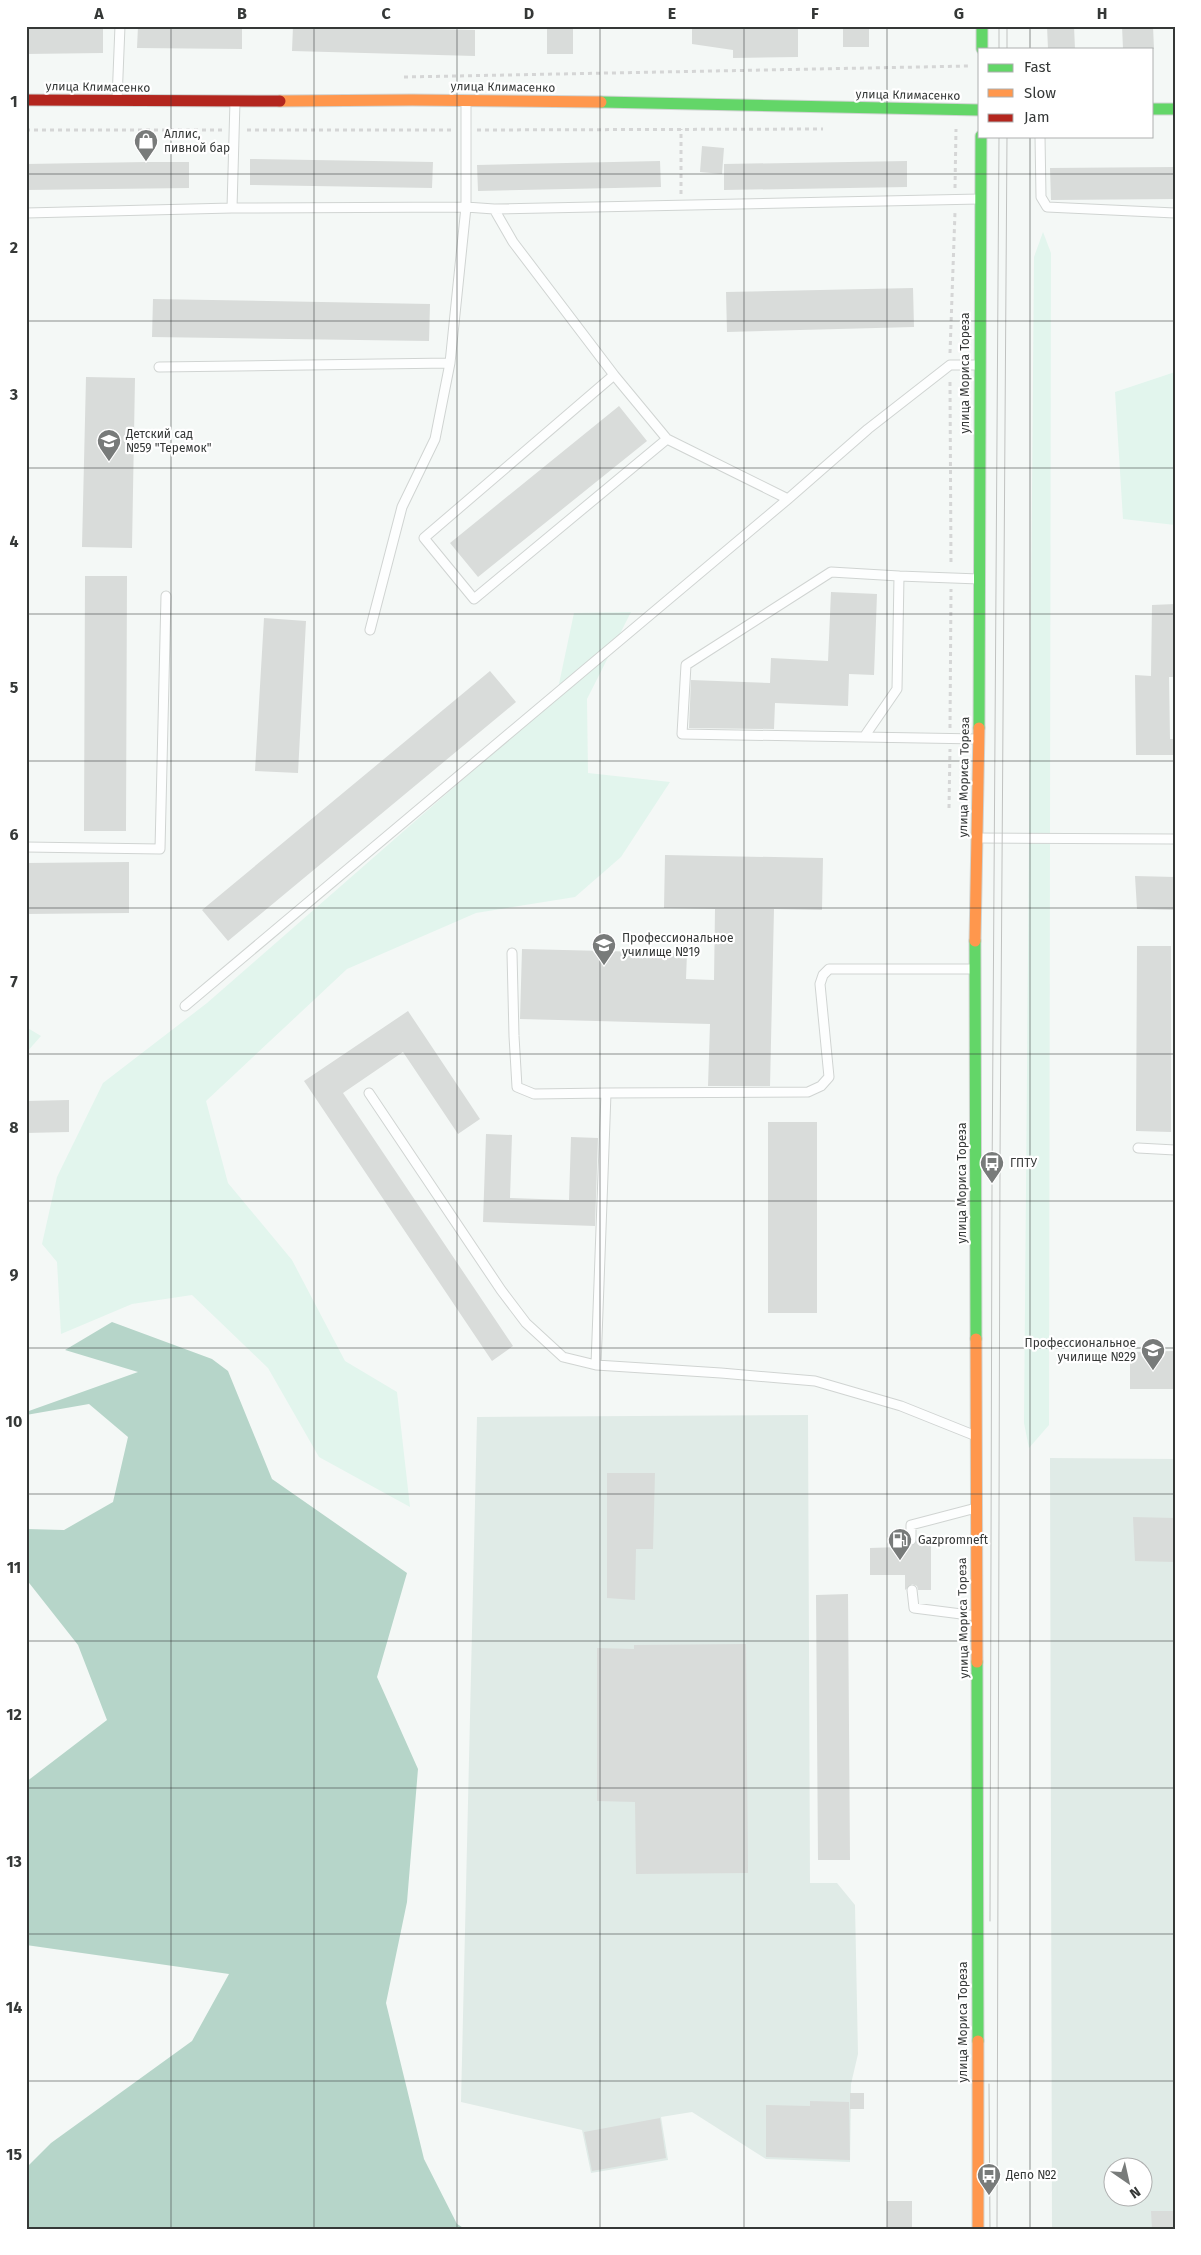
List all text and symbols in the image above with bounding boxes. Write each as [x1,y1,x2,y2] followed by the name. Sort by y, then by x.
[93,4,104,23] text: A
[237,4,247,23] text: B
[381,4,391,23] text: C
[524,4,534,23] text: D
[668,4,676,23] text: E
[811,4,819,23] text: F
[954,4,964,23] text: G
[1097,4,1107,23] text: H
[978,48,1154,138] legend
[1024,58,1051,76] text: Fast
[46,79,150,95] street label: улица Климасенко
[451,79,555,95] street label: улица Климасенко
[1024,84,1056,102] text: Slow
[856,87,960,103] street label: улица Климасенко
[10,92,18,111] text: 1
[1024,108,1050,126] text: Jam
[164,127,230,155] place label: Аллис, пивной бар
[133,128,159,162] shop icon: Аллис, пивной бар
[10,238,18,257] text: 2
[958,313,972,433] street label: улица Мориса Тореза
[9,385,18,404] text: 3
[125,427,212,455] place label: Детский сад №59 "Теремок"
[96,428,122,462] school or university icon: Детский сад №59 "Теремок"
[9,532,19,551] text: 4
[10,678,19,697] text: 5
[956,716,972,838] street label: улица Мориса Тореза
[9,825,19,844] text: 6
[622,931,733,959] place label: Профессиональное училище №19
[591,932,617,966] school or university icon: Профессиональное училище №19
[10,972,18,991] text: 7
[9,1118,19,1137] text: 8
[955,1123,969,1243] street label: улица Мориса Тореза
[979,1150,1005,1184] bus stop icon: ГПТУ
[1010,1156,1037,1170] place label: ГПТУ
[10,1265,19,1284] text: 9
[1025,1336,1136,1364] place label: Профессиональное училище №29
[1140,1337,1166,1371] school or university icon: Профессиональное училище №29
[6,1412,22,1431] text: 10
[887,1527,913,1561] fuel station icon: Gazpromneft
[918,1533,989,1547] place label: Gazpromneft
[955,1557,971,1679] street label: улица Мориса Тореза
[7,1558,21,1577] text: 11
[6,1705,22,1724] text: 12
[6,1852,22,1871] text: 13
[956,1962,970,2082] street label: улица Мориса Тореза
[6,1998,22,2017] text: 14
[6,2145,22,2164] text: 15
[1104,2158,1154,2208] north arrow
[976,2162,1002,2196] bus stop icon: Депо №2
[1005,2168,1057,2182] place label: Депо №2
[1126,2183,1144,2202] text: N

